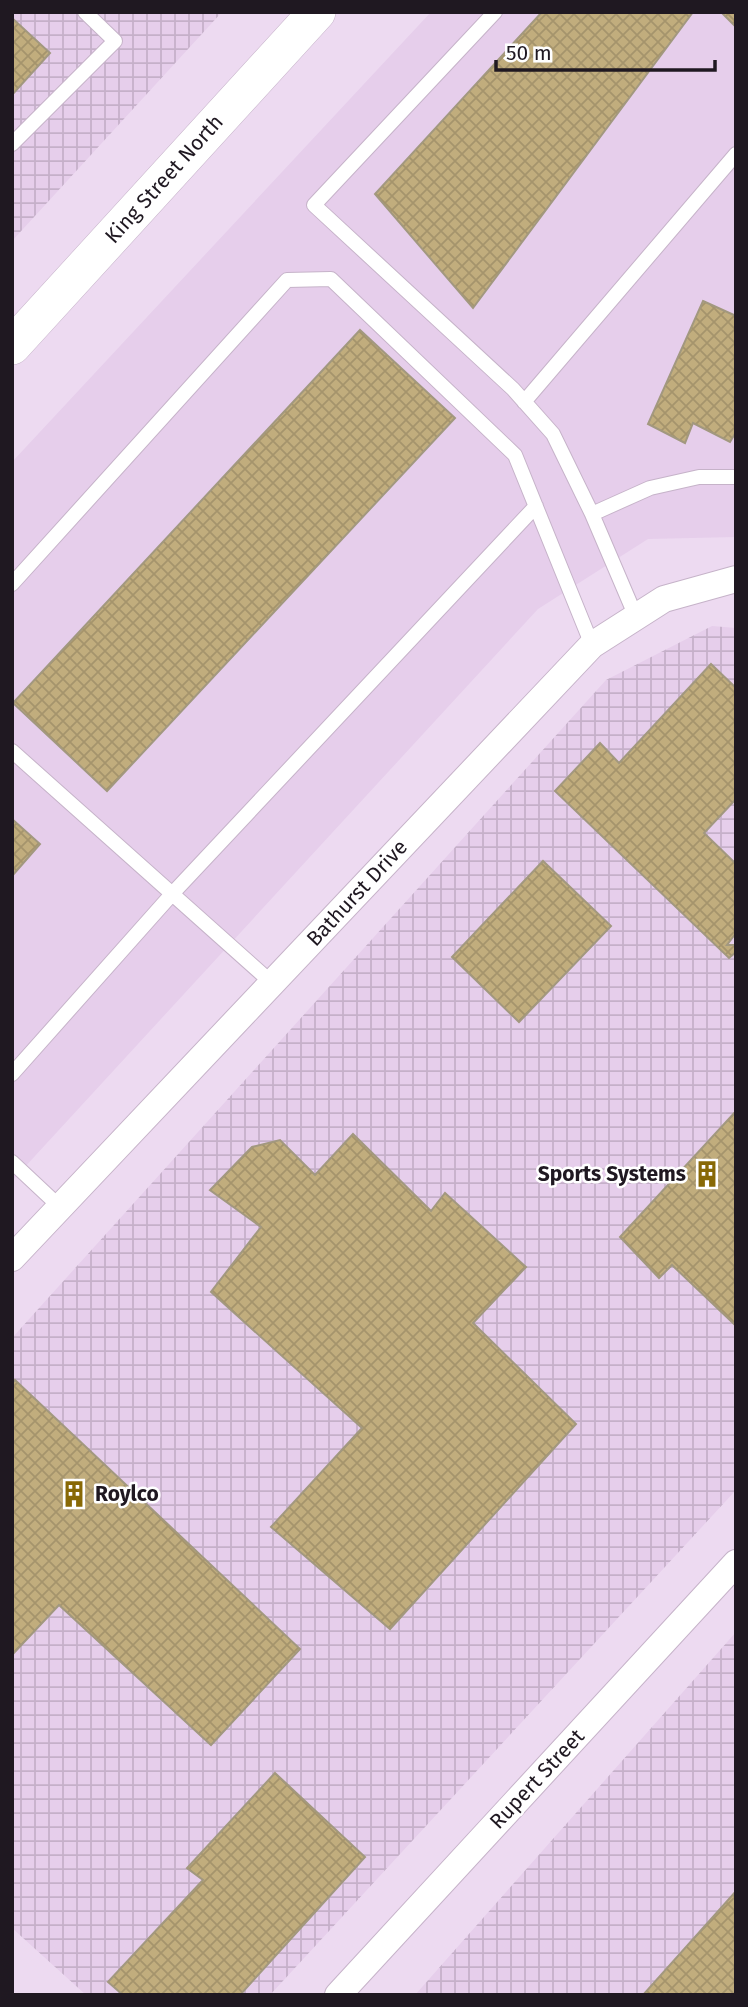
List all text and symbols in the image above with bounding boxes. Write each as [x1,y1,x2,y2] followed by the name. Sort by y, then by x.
[496,28,715,72] scale bar
[506,40,552,66] text: 50 m
[99,109,229,249] street label: King Street North
[301,834,413,952] street label: Bathurst Drive
[692,1159,722,1189] building icon: Sports Systems
[538,1161,686,1187] place label: Sports Systems
[59,1479,89,1509] building icon: Roylco
[95,1481,159,1507] place label: Roylco
[484,1723,590,1834] street label: Rupert Street

